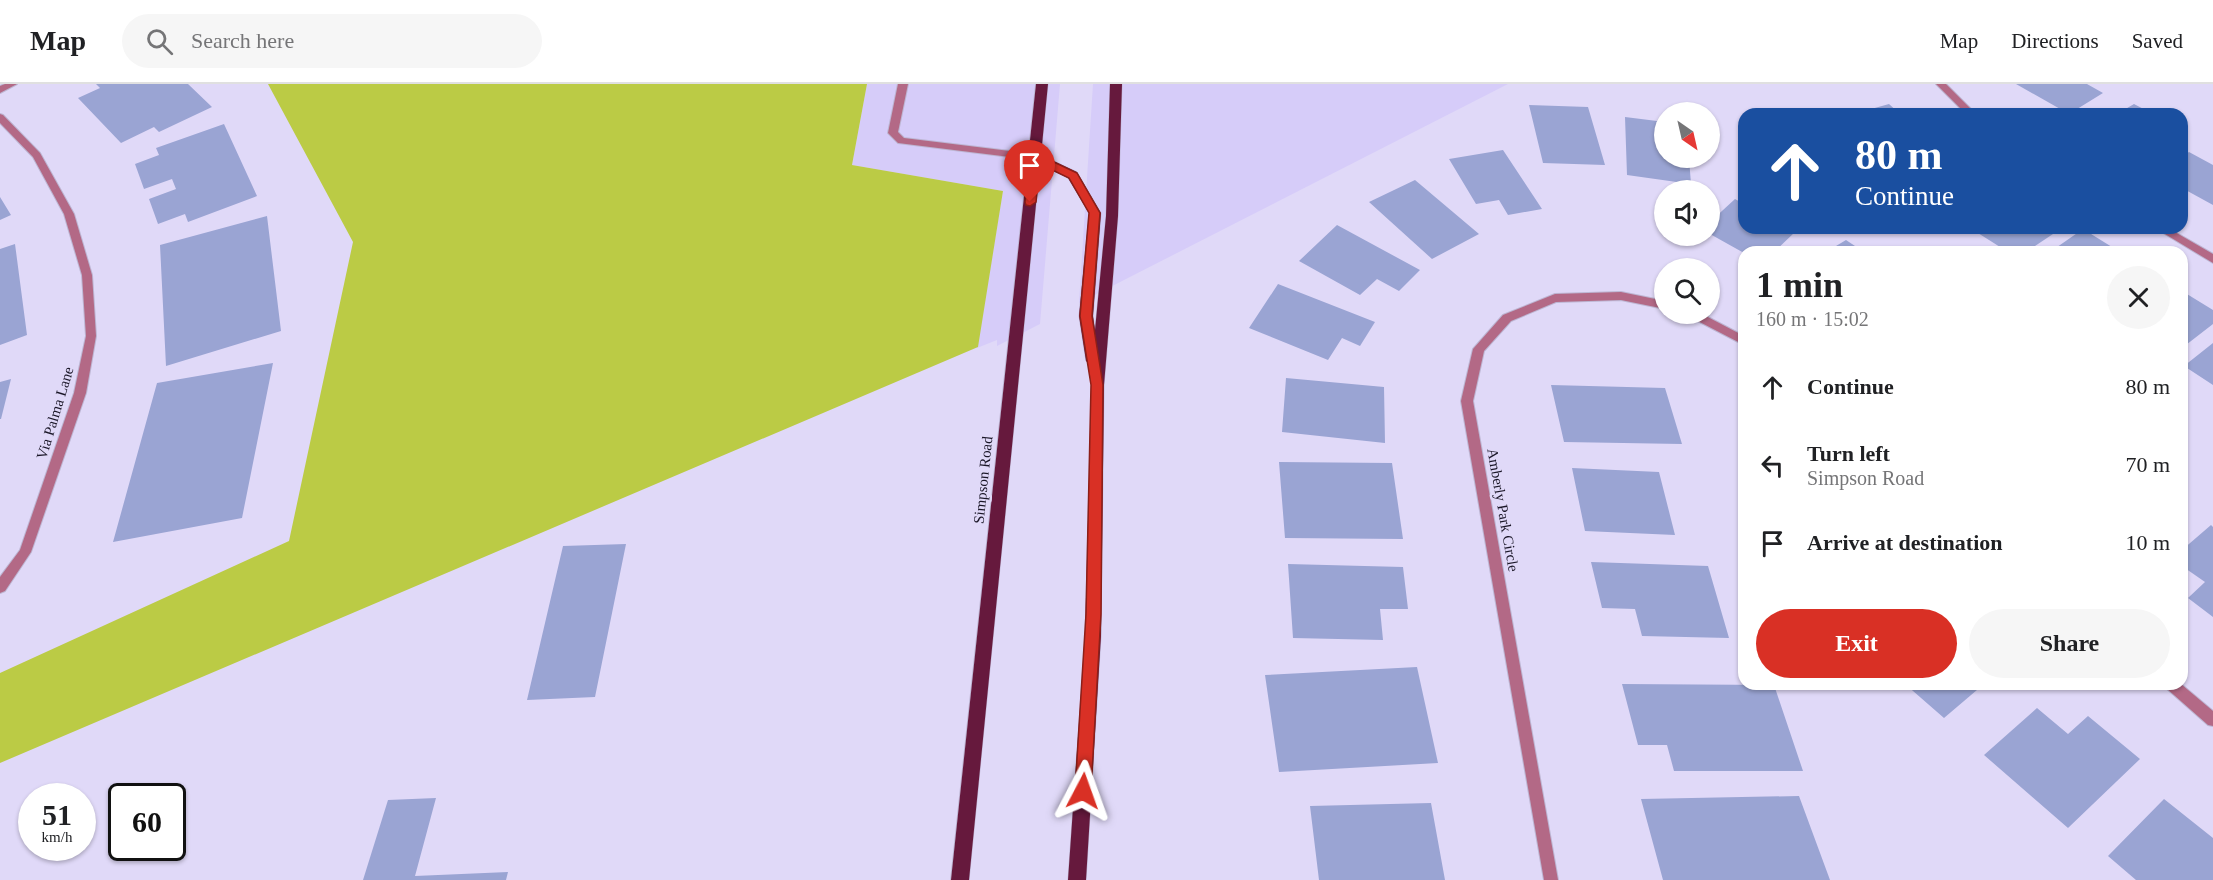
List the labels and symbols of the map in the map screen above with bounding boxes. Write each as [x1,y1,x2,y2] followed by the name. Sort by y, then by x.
[1654,102,1720,168] north arrow
[1004,140,1055,202] pin
[33,365,77,461] street label: Via Palma Lane
[970,435,996,525] street label: Simpson Road
[1484,447,1522,573] street label: Amberly Park Circle
[1051,759,1115,823] position arrow
[108,783,186,861] speed limit sign: 60

